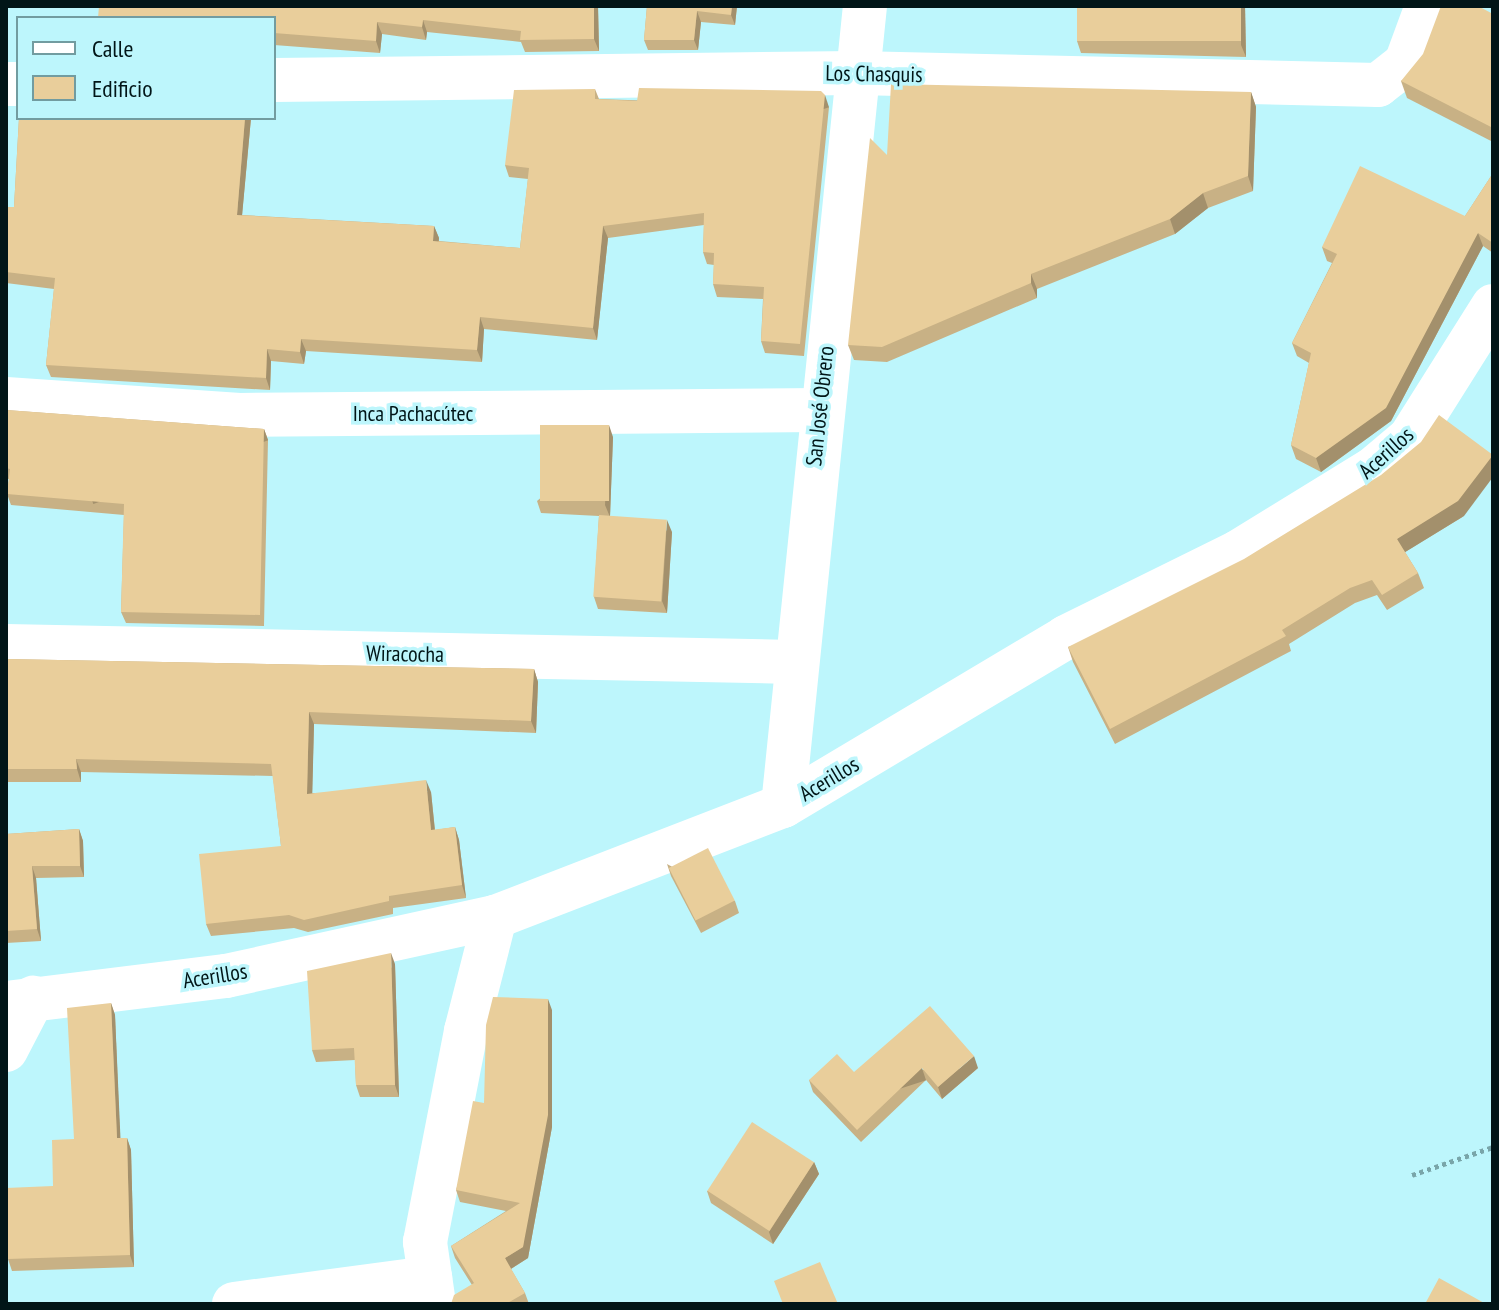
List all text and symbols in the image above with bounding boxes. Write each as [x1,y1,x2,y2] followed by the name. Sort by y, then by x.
[16,16,276,120] legend
[92,33,133,64] text: Calle
[825,60,923,88] street label: Los Chasquis
[92,73,153,104] text: Edificio
[801,345,839,467] street label: San José Obrero
[353,401,473,427] street label: Inca Pachacútec
[1353,422,1419,484] street label: Acerillos
[366,640,444,668] street label: Wiracocha
[794,751,864,807] street label: Acerillos
[181,958,249,994] street label: Acerillos

